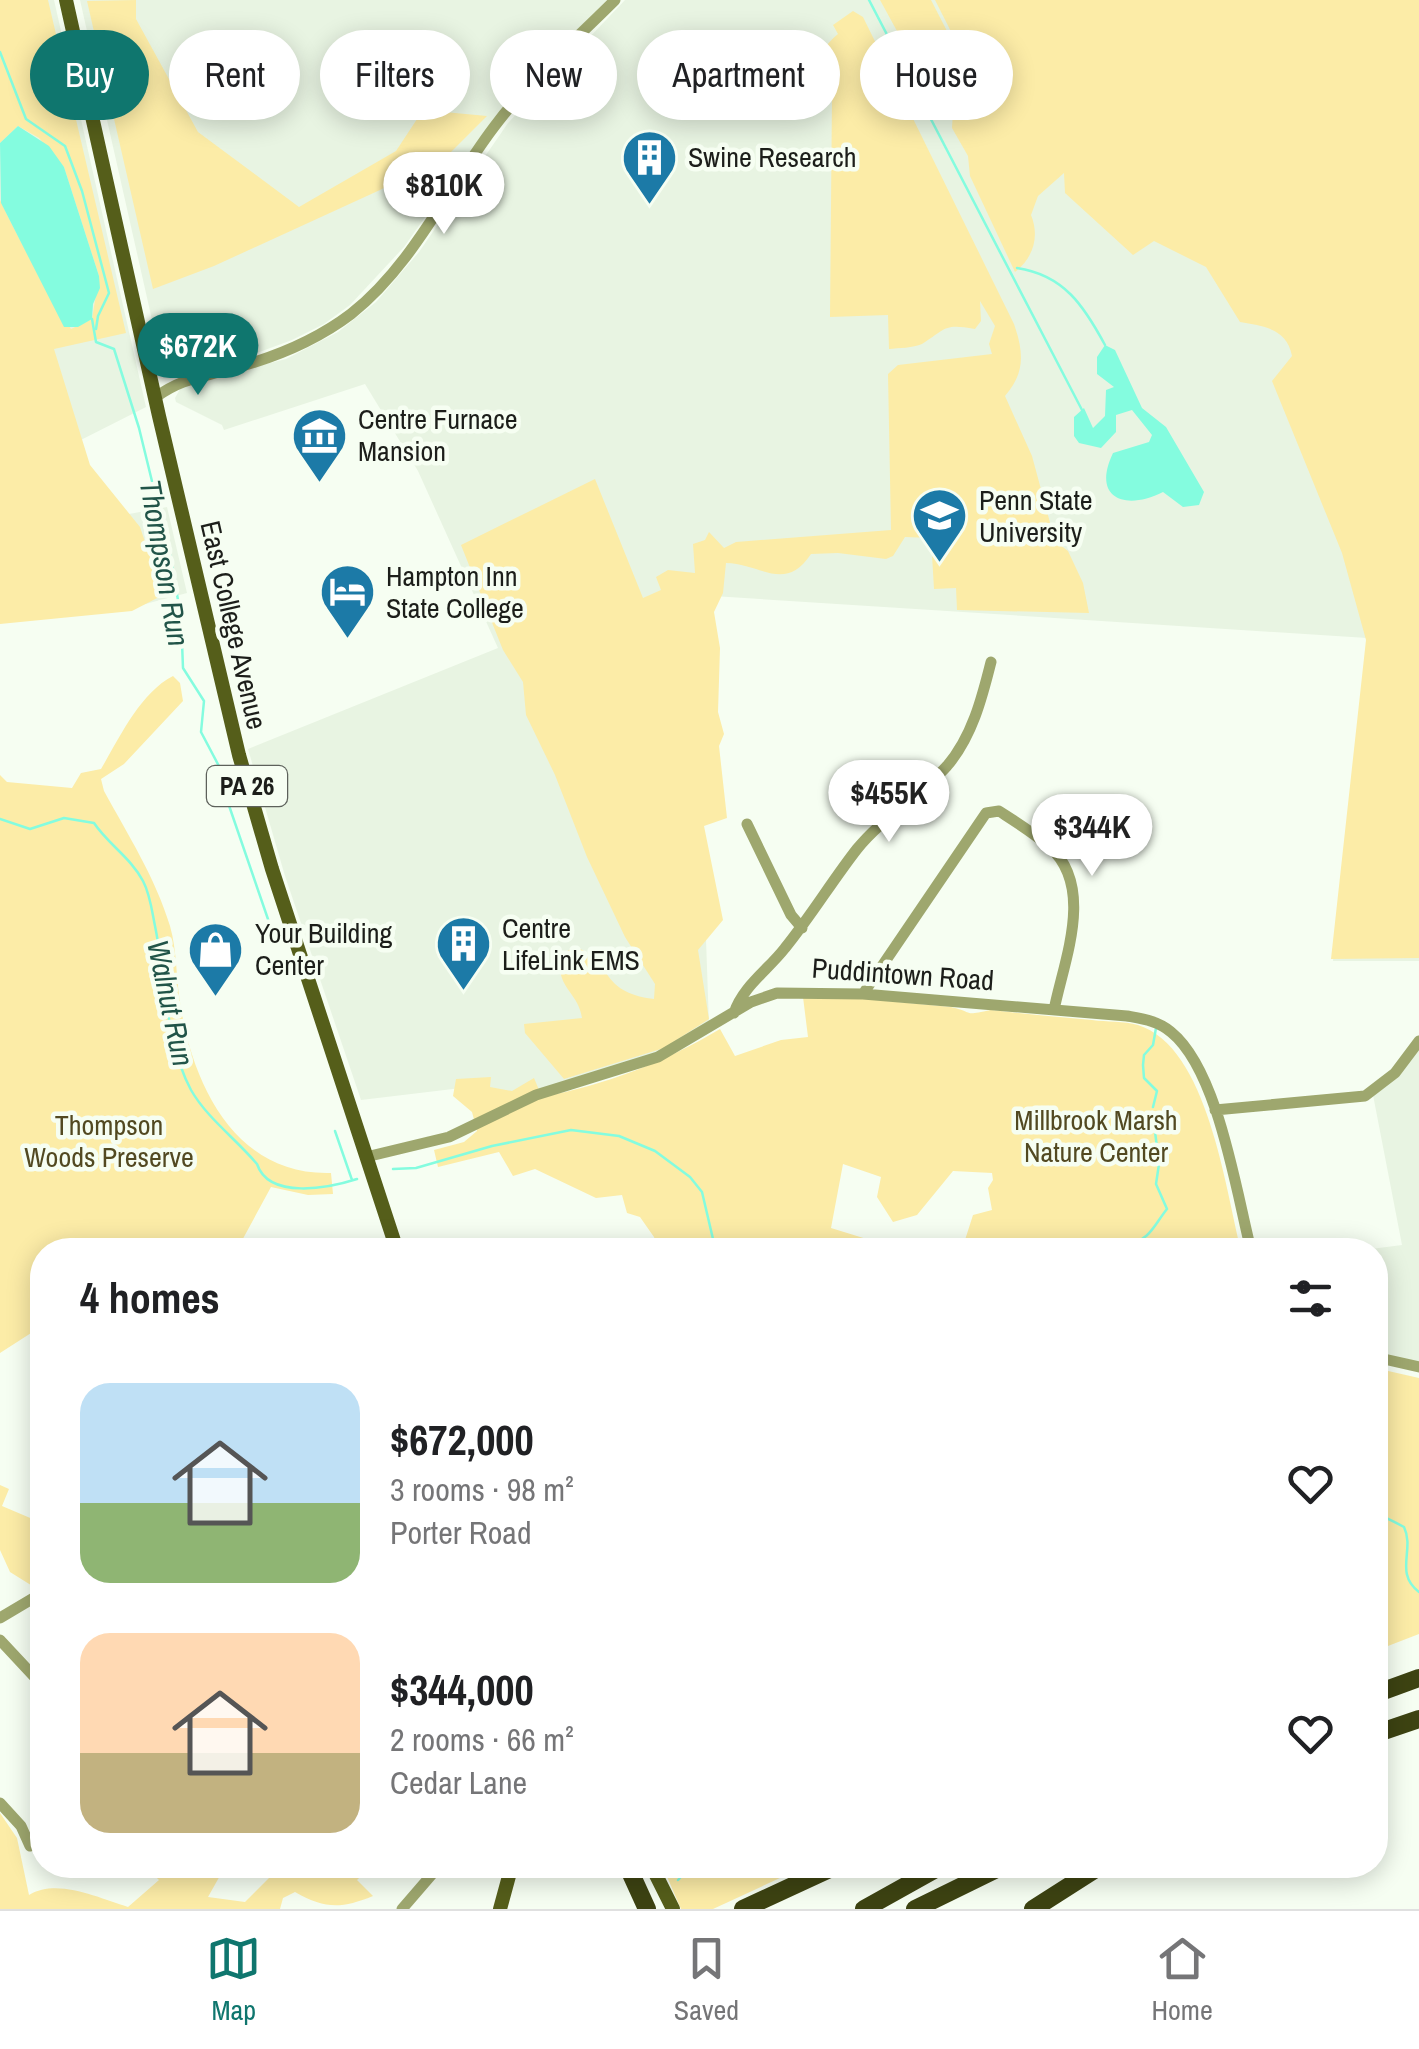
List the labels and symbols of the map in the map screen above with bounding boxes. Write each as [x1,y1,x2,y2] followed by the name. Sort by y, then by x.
[619,127,679,206] building icon: Swine Research
[688,138,856,176] place label: Swine Research
[374,152,514,237] pin: $810K
[128,313,268,398] pin: $672K
[358,400,518,470] place label: Centre Furnace Mansion
[289,405,349,484] museum icon: Centre Furnace Mansion
[131,477,199,649] water label: Thompson Run
[979,481,1093,551] place label: Penn State University
[910,486,970,565] school or university icon: Penn State University
[192,517,276,733] street label: East College Avenue
[386,557,524,627] place label: Hampton Inn State College
[317,562,377,641] hotel icon: Hampton Inn State College
[819,760,959,845] pin: $455K
[207,766,287,806] road number: PA 26
[1022,794,1162,879] pin: $344K
[502,909,640,979] place label: Centre LifeLink EMS
[255,914,393,984] place label: Your Building Center
[433,914,493,993] building icon: Centre LifeLink EMS
[186,919,246,998] shop icon: Your Building Center
[138,936,204,1070] water label: Walnut Run
[811,949,995,999] street label: Puddintown Road
[1014,1101,1178,1171] park label: Millbrook Marsh Nature Center
[24,1106,194,1176] park label: Thompson Woods Preserve

